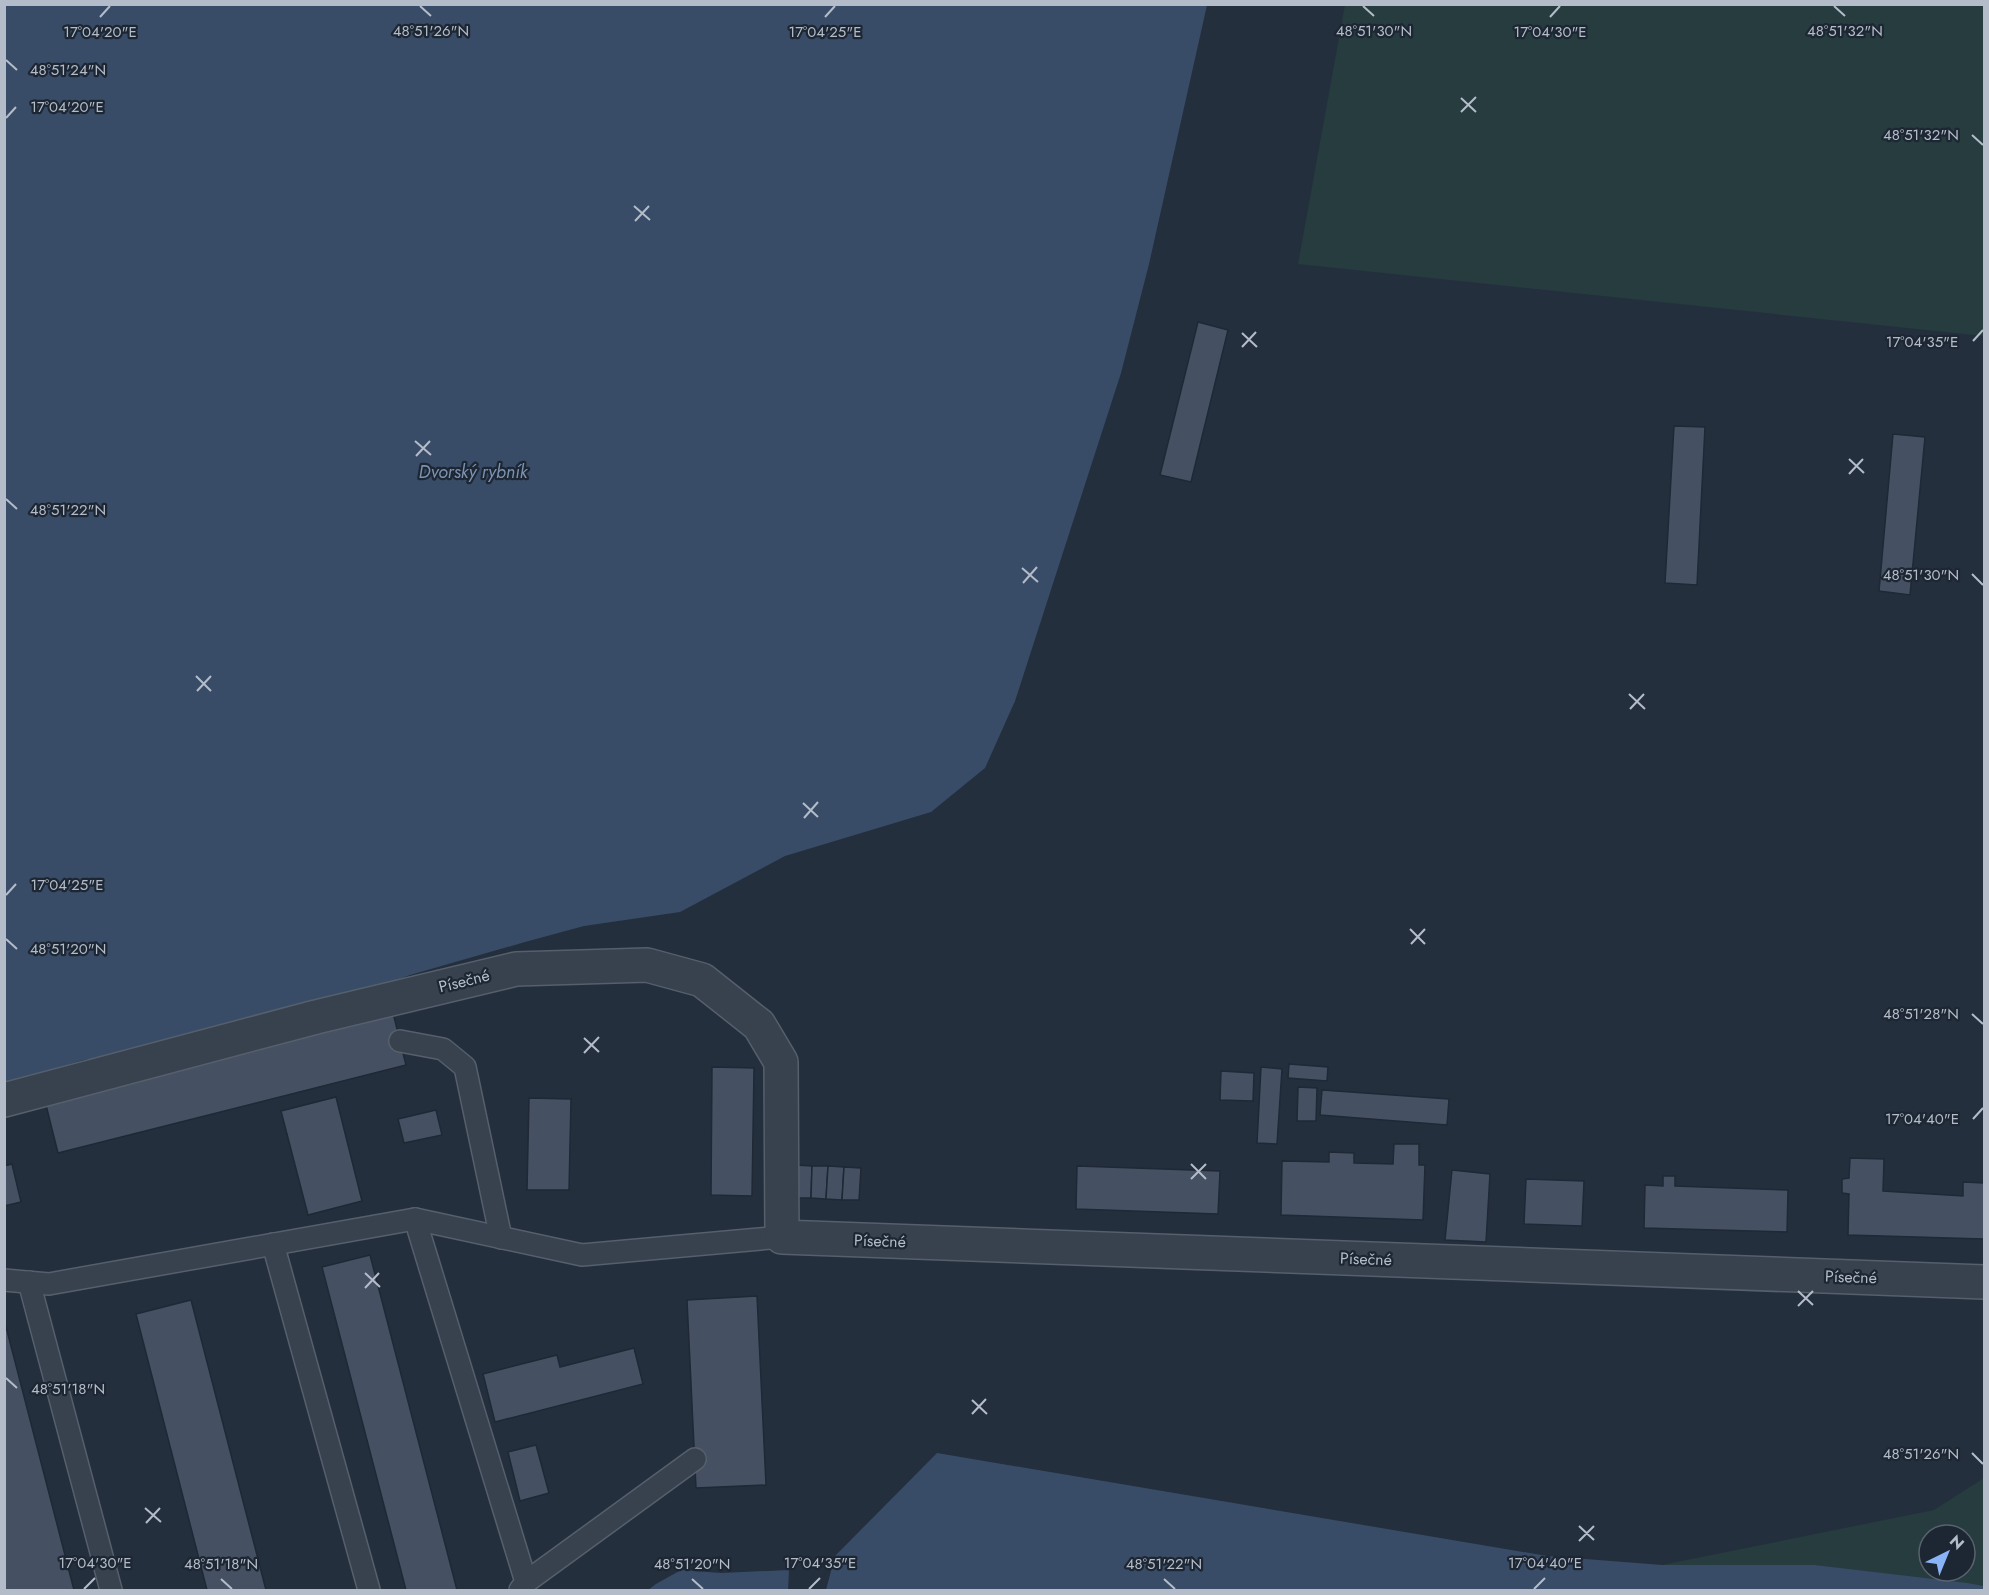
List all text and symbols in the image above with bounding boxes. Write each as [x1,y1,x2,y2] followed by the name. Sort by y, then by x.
[393,20,469,42] text: 48°51'26"N
[1336,20,1412,42] text: 48°51'30"N
[1807,20,1883,42] text: 48°51'32"N
[63,21,137,43] text: 17°04'20"E
[788,21,862,43] text: 17°04'25"E
[1513,21,1587,43] text: 17°04'30"E
[30,59,106,81] text: 48°51'24"N
[30,96,104,118] text: 17°04'20"E
[1883,124,1959,146] text: 48°51'32"N
[1886,331,1958,353] text: 17°04'35"E
[419,459,529,485] water label: Dvorský rybník
[30,499,106,521] text: 48°51'22"N
[1883,564,1959,586] text: 48°51'30"N
[30,874,104,896] text: 17°04'25"E
[30,938,106,960] text: 48°51'20"N
[436,964,492,998] street label: Písečné
[1883,1003,1959,1025] text: 48°51'28"N
[1885,1108,1959,1130] text: 17°04'40"E
[854,1229,906,1253] street label: Písečné
[1340,1247,1392,1271] street label: Písečné
[1825,1265,1877,1289] street label: Písečné
[31,1378,105,1400] text: 48°51'18"N
[1883,1443,1959,1465] text: 48°51'26"N
[1917,1523,1977,1583] north arrow
[1944,1530,1969,1555] text: N
[58,1552,132,1574] text: 17°04'30"E
[784,1552,856,1574] text: 17°04'35"E
[1508,1552,1582,1574] text: 17°04'40"E
[184,1553,258,1575] text: 48°51'18"N
[654,1553,730,1575] text: 48°51'20"N
[1126,1553,1202,1575] text: 48°51'22"N

